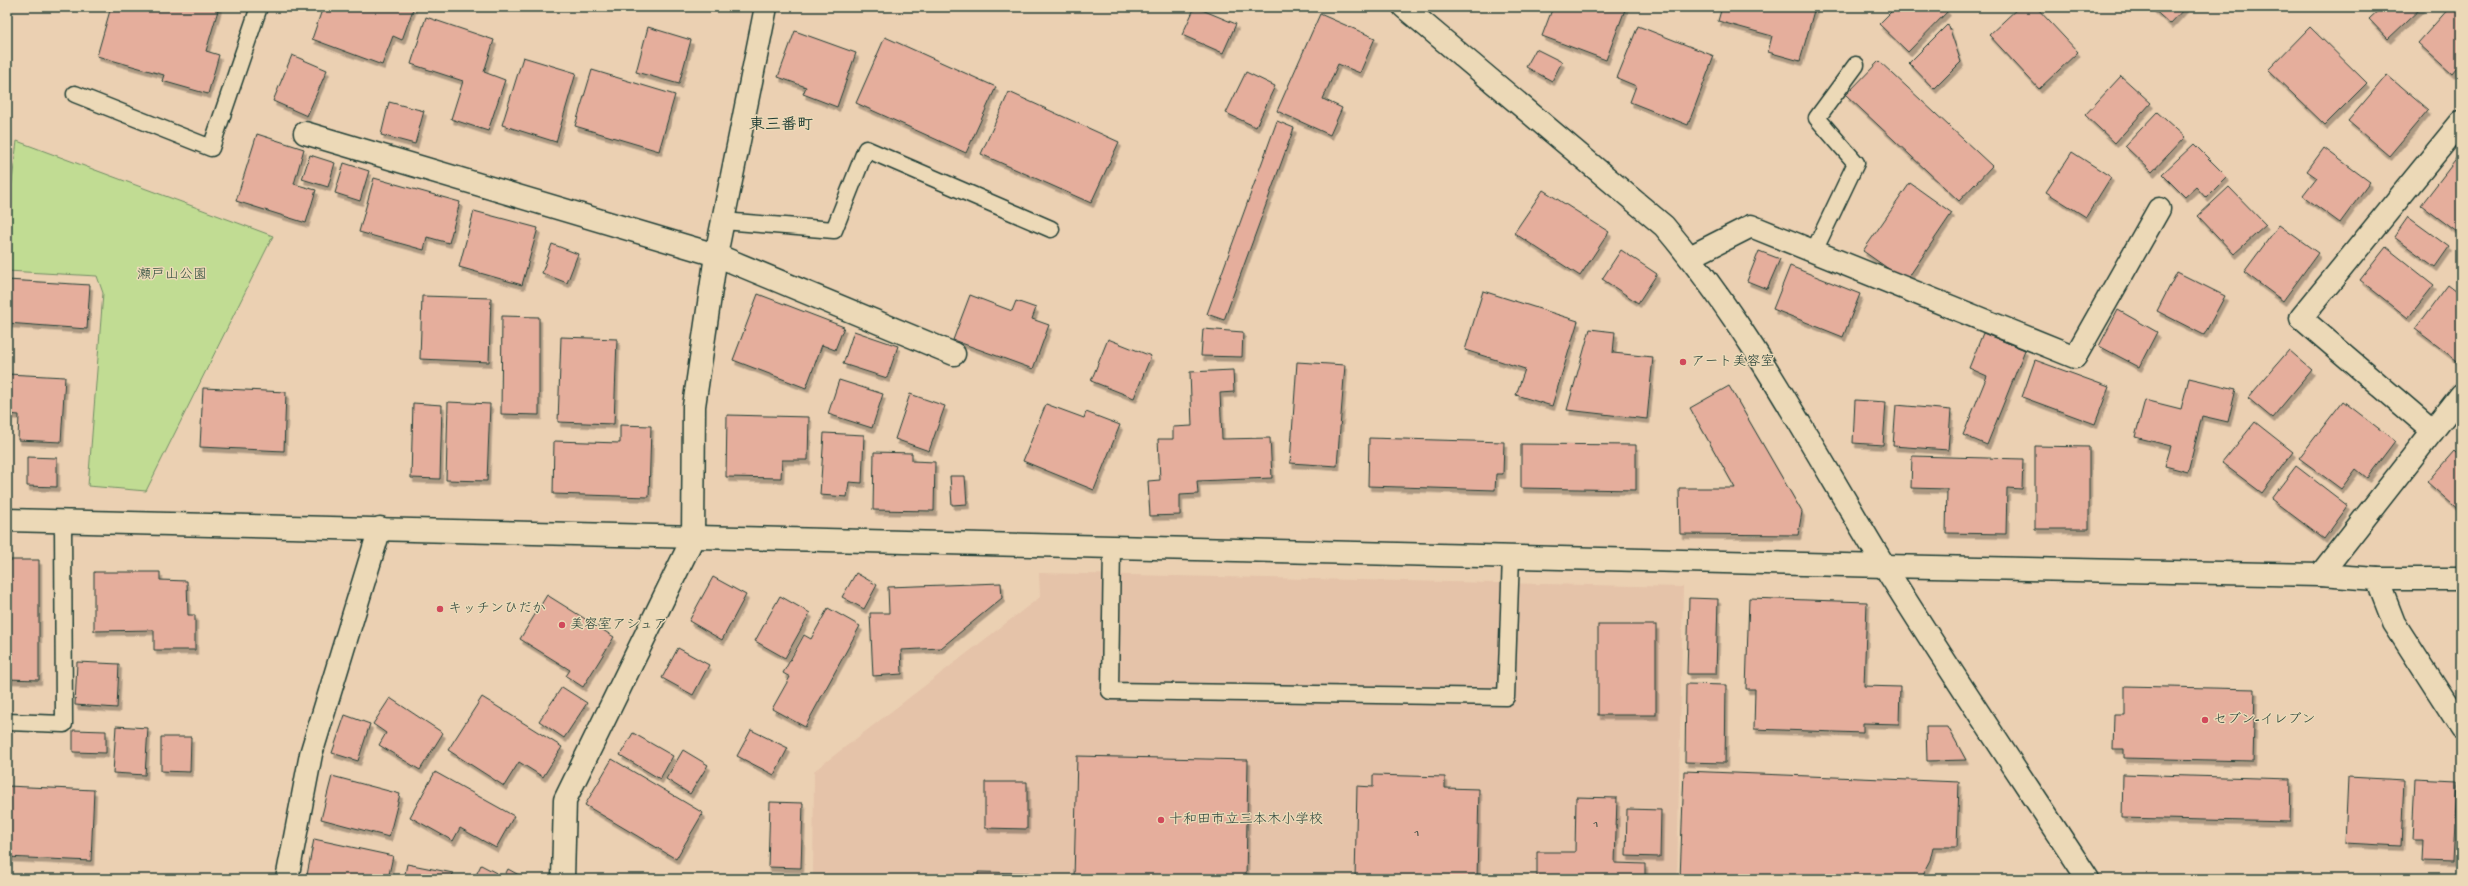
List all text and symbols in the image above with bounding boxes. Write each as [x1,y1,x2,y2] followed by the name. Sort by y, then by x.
[749,115,813,136] district label: 東三番町
[137,267,207,284] park label: 瀬戸山公園
[1691,354,1774,371] place label: アート美容室
[1678,357,1688,367] marker: アート美容室
[448,601,546,618] place label: キッチンひだか
[435,604,445,614] marker: キッチンひだか
[570,617,667,634] place label: 美容室アシュア
[557,620,567,630] marker: 美容室アシュア
[2213,712,2315,729] place label: セブン-イレブン
[2200,715,2210,725] marker: セブン-イレブン
[1169,812,1323,829] place label: 十和田市立三本木小学校
[1156,815,1166,825] marker: 十和田市立三本木小学校
[1593,818,1599,832] house number: 1
[1414,827,1420,841] house number: 1

